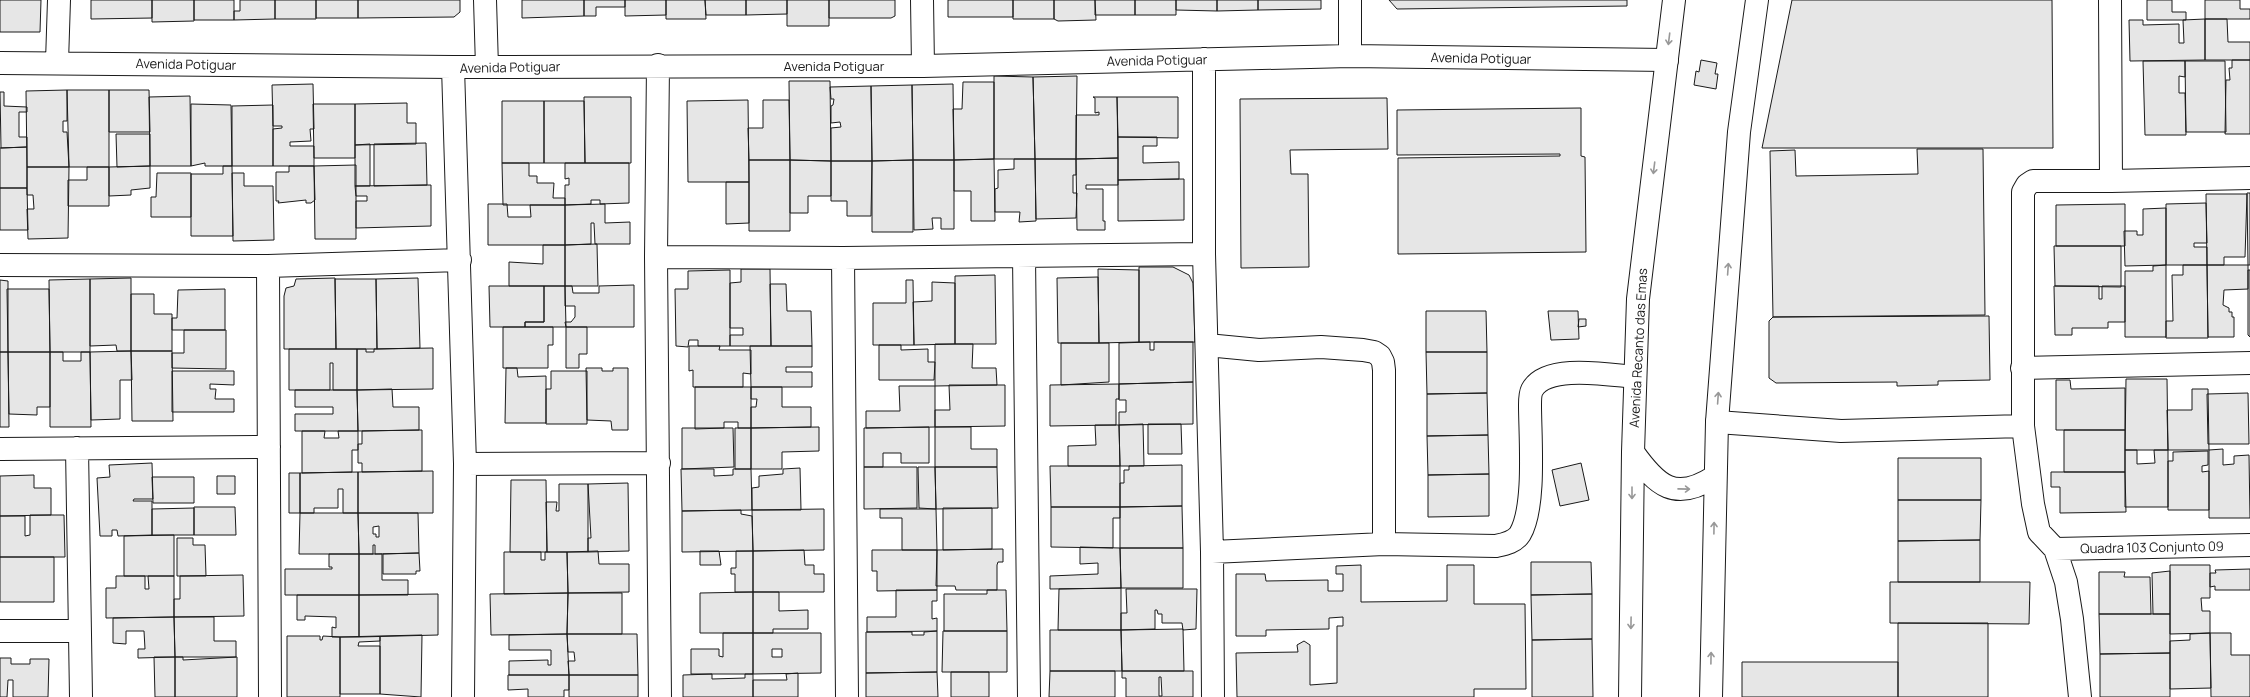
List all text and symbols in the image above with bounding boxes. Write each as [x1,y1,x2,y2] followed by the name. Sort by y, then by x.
[1666,32,1673,45] one-way arrow
[1430,48,1532,68] street label: Avenida Potiguar
[1106,50,1208,70] street label: Avenida Potiguar
[135,54,237,74] street label: Avenida Potiguar
[459,57,561,77] street label: Avenida Potiguar
[784,57,885,75] street label: Avenida Potiguar
[1650,161,1658,174] one-way arrow
[1725,263,1732,276] one-way arrow
[1625,268,1651,428] street label: Avenida Recanto das Emas
[1715,392,1722,405] one-way arrow
[1677,485,1690,493] one-way arrow
[1628,486,1636,499] one-way arrow
[1710,522,1718,535] one-way arrow
[2080,537,2224,557] street label: Quadra 103 Conjunto 09
[1627,616,1635,629] one-way arrow
[1708,652,1715,665] one-way arrow

